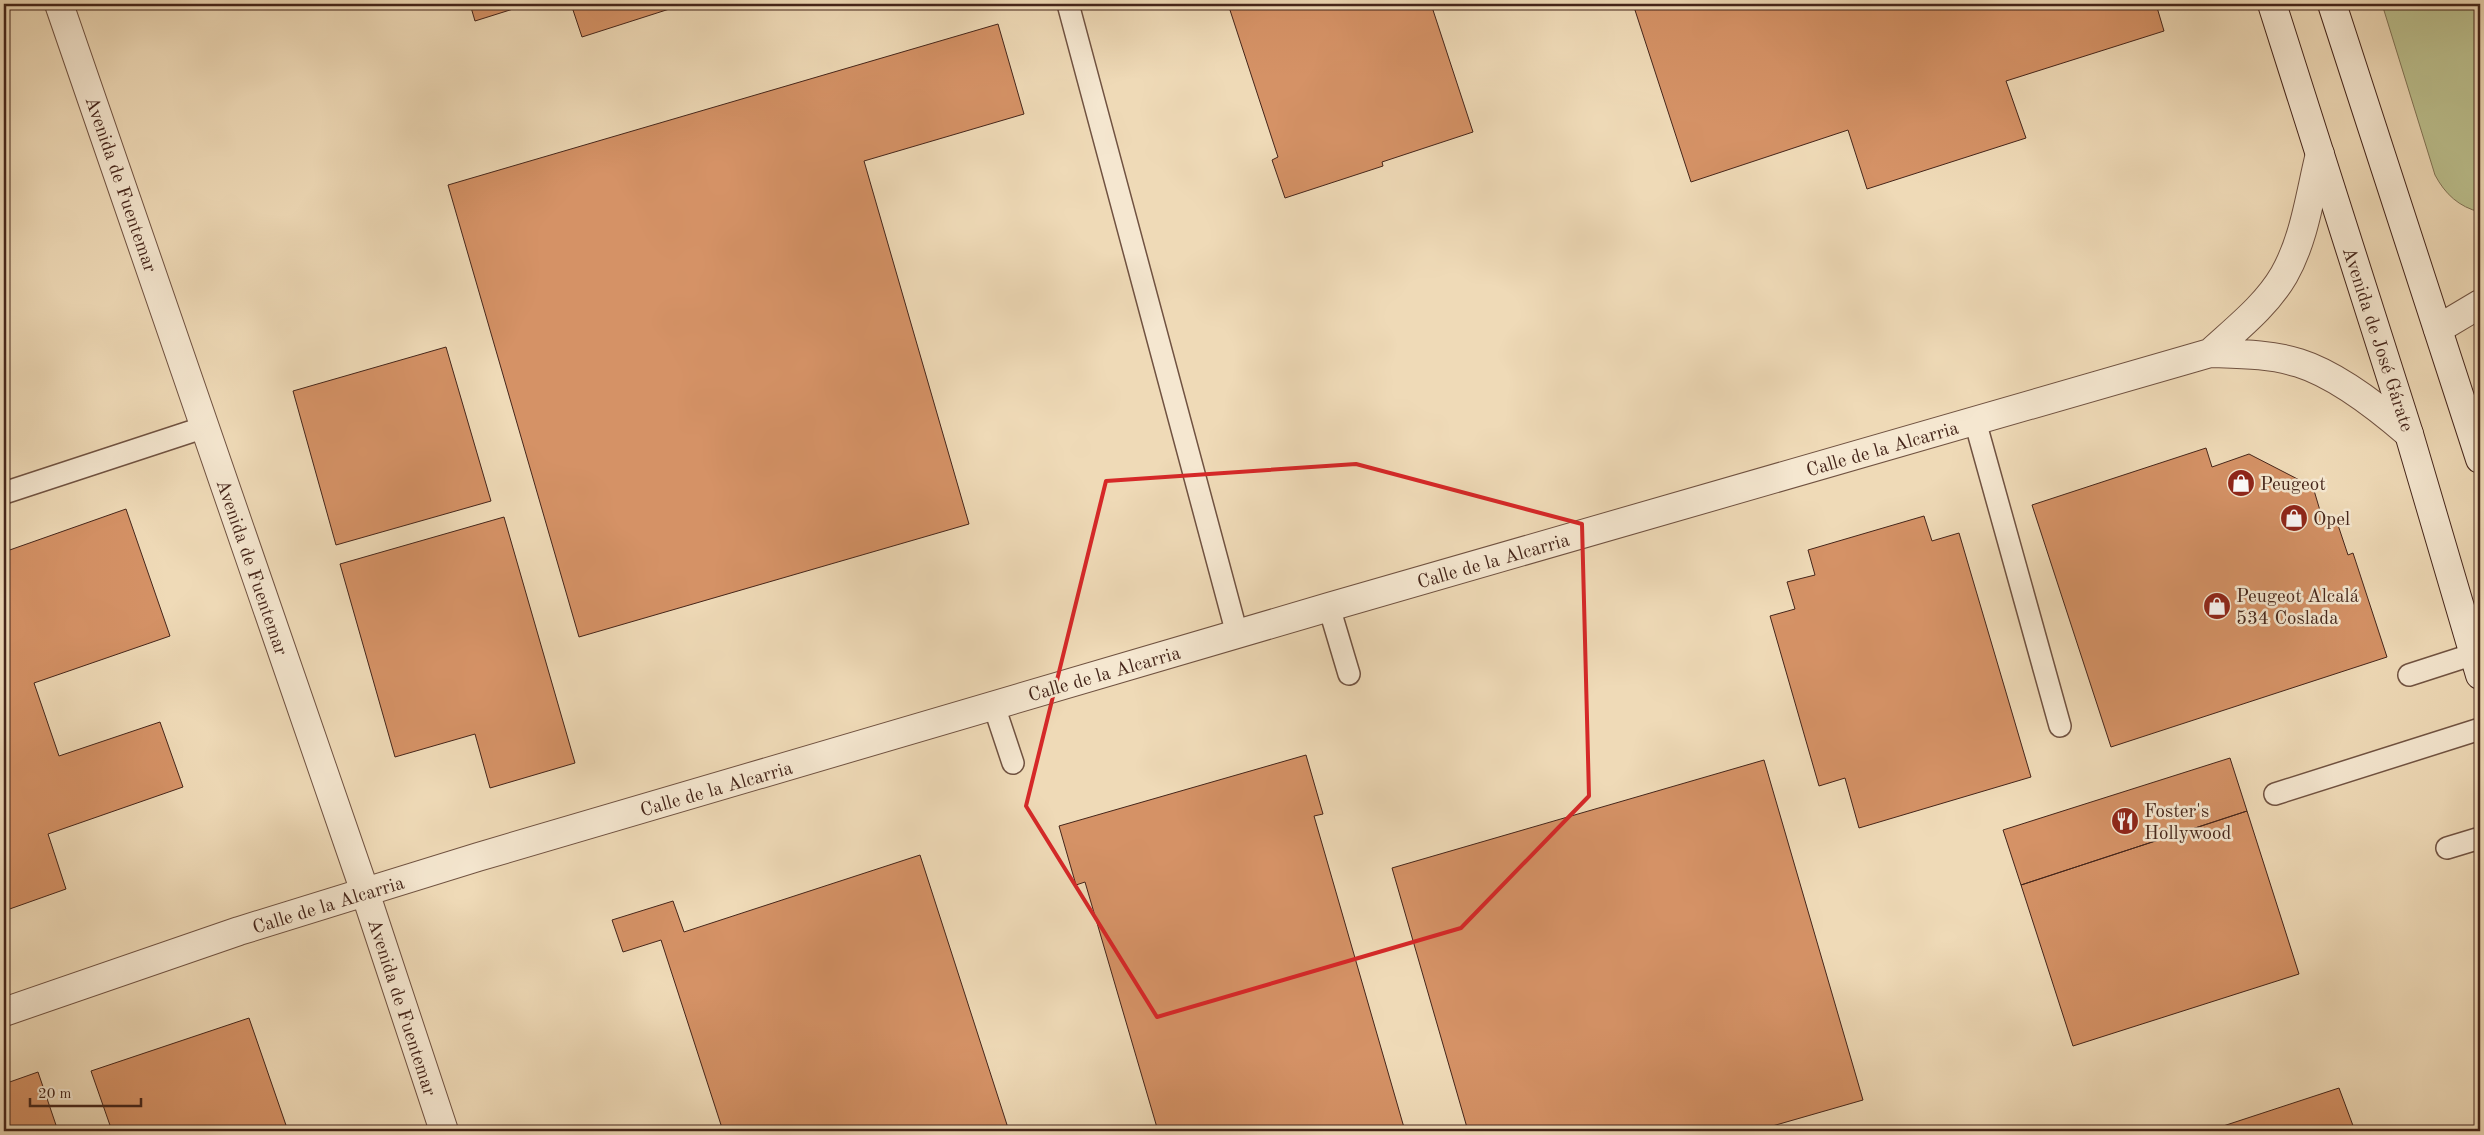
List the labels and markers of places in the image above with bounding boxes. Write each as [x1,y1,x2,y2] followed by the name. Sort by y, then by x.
[2226,468,2256,498] shop icon: Peugeot
[2260,476,2326,495] place label: Peugeot
[2279,503,2309,533] shop icon: Opel
[2313,511,2350,530] place label: Opel
[2236,588,2360,629] place label: Peugeot Alcalá 534 Coslada
[2202,591,2232,621] shop icon: Peugeot Alcalá 534 Coslada
[2144,803,2231,844] place label: Foster's Hollywood
[2110,806,2140,836] restaurant icon: Foster's Hollywood

